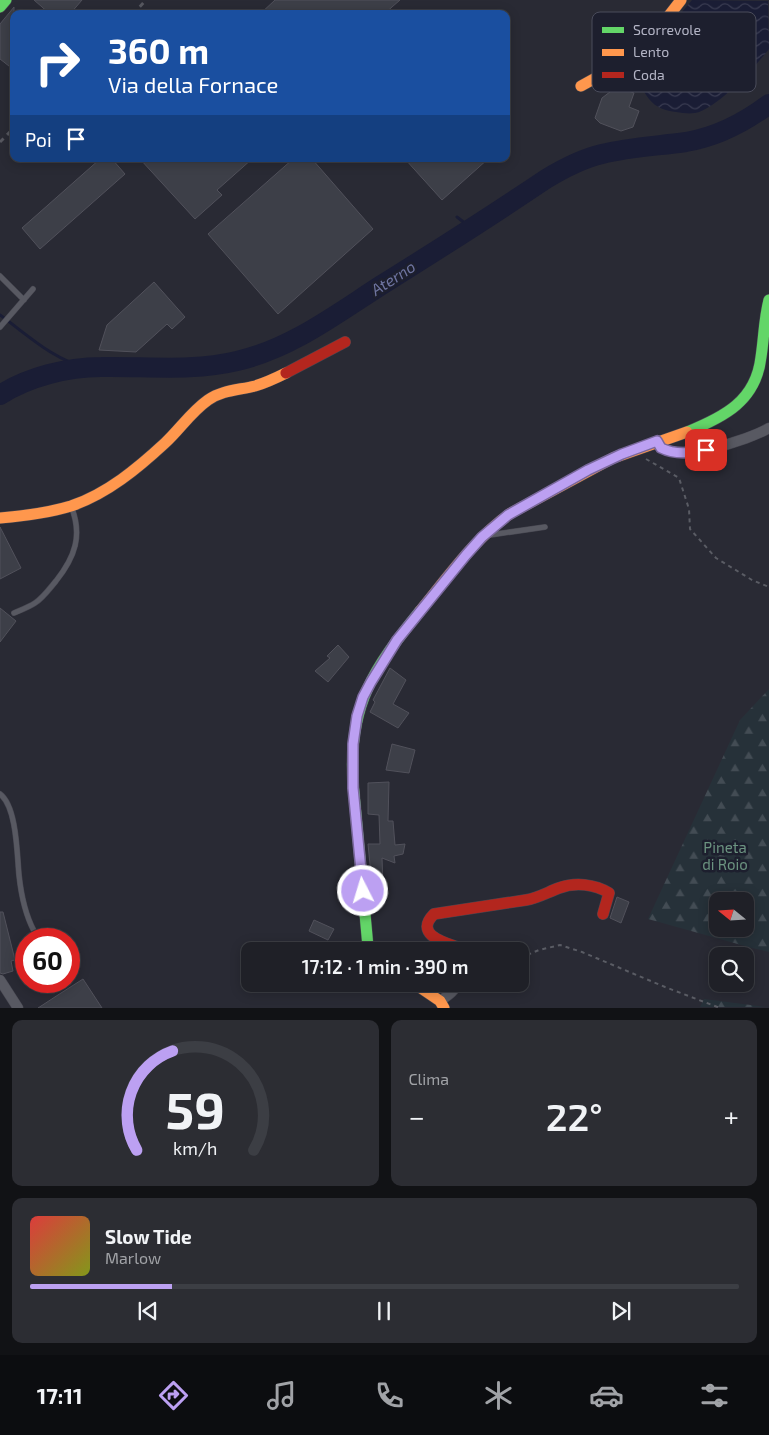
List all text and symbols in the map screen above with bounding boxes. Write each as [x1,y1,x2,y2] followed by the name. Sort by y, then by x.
[592,12,756,92] legend
[633,21,701,38] text: Scorrevole
[108,29,209,71] text: 360 m
[25,30,90,95] icon: right
[633,43,669,60] text: Lento
[633,66,665,83] text: Coda
[108,71,278,97] text: Via della Fornace
[62,125,90,153] icon: arrive
[25,128,52,151] text: Poi
[366,256,418,299] water label: Aterno
[685,429,727,471] pin
[692,436,720,464] icon: arrive
[702,838,748,873] park label: Pineta di Roio
[336,864,388,916] position arrow
[709,892,754,938] north arrow
[709,892,754,992] map controls
[15,928,80,993] speed limit sign: 60
[709,947,754,992] button: search
[302,955,468,978] text: 17:12 · 1 min · 390 m
[409,1069,449,1088] text: Clima
[166,1077,225,1139] text: 59
[546,1093,603,1139] text: 22°
[409,1099,425,1133] text: −
[724,1099,739,1133] text: +
[173,1137,217,1159] text: km/h
[105,1225,192,1248] text: Slow Tide
[105,1248,161,1267] text: Marlow
[134,1297,162,1325] icon: previous
[370,1297,398,1325] icon: pause
[607,1297,635,1325] icon: next
[156,1378,191,1413] icon: directions
[264,1378,299,1413] icon: music
[372,1378,407,1413] icon: phone
[481,1378,516,1413] icon: climate
[589,1378,624,1413] icon: car
[697,1378,732,1413] icon: filters
[37,1382,82,1408] text: 17:11

